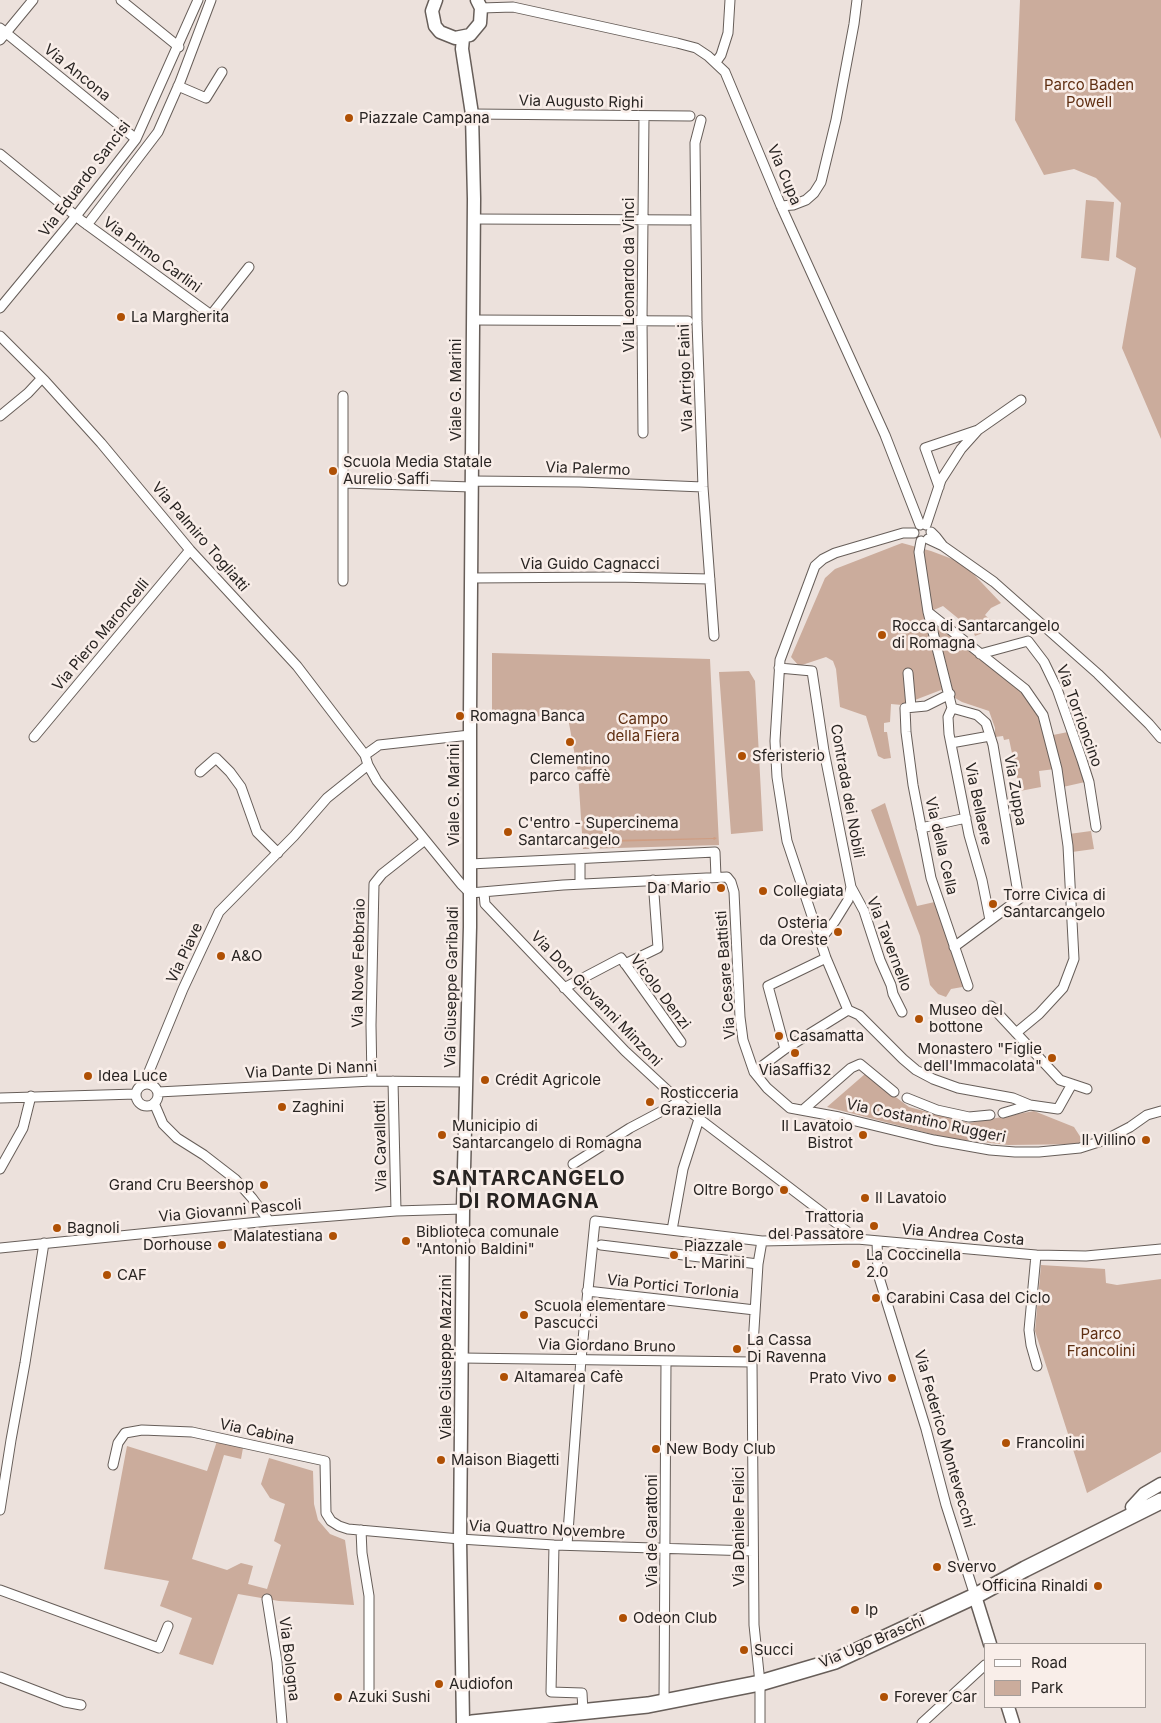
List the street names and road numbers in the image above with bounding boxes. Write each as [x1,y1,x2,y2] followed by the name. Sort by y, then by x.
[40,41,114,105] street label: Via Ancona
[518,92,644,112] street label: Via Augusto Righi
[36,117,134,241] street label: Via Eduardo Sancisi
[763,142,805,208] street label: Via Cupa
[620,198,638,352] street label: Via Leonardo da Vinci
[99,213,205,297] street label: Via Primo Carlini
[675,324,697,432] street label: Via Arrigo Faini
[447,339,465,441] street label: Viale G. Marini
[545,459,631,479] street label: Via Palermo
[148,479,252,595] street label: Via Palmiro Togliatti
[520,555,660,573] street label: Via Guido Cagnacci
[49,575,153,695] street label: Via Piero Maroncelli
[1052,662,1106,770] street label: Via Torrioncino
[826,723,868,859] street label: Contrada dei Nobili
[445,744,463,846] street label: Viale G. Marini
[1000,753,1030,827] street label: Via Zuppa
[960,761,996,847] street label: Via Bellaere
[921,795,961,897] street label: Via della Cella
[863,894,915,994] street label: Via Tavernello
[349,898,369,1028] street label: Via Nove Febbraio
[442,906,462,1068] street label: Via Giuseppe Garibaldi
[713,910,739,1040] street label: Via Cesare Battisti
[163,920,207,986] street label: Via Piave
[527,928,665,1070] street label: Via Don Giovanni Minzoni
[626,951,694,1033] street label: Vicolo Denzi
[245,1058,377,1082] street label: Via Dante Di Nanni
[845,1095,1007,1147] street label: Via Costantino Ruggeri
[371,1100,391,1192] street label: Via Cavallotti
[158,1196,302,1226] street label: Via Giovanni Pascoli
[901,1221,1025,1249] street label: Via Andrea Costa
[606,1271,740,1303] street label: Via Portici Torlonia
[437,1274,455,1440] street label: Viale Giuseppe Mazzini
[538,1336,676,1356] street label: Via Giordano Bruno
[910,1348,978,1530] street label: Via Federico Montevecchi
[218,1415,296,1449] street label: Via Cabina
[730,1467,748,1587] street label: Via Daniele Felici
[643,1474,661,1588] street label: Via de Garattoni
[468,1517,626,1543] street label: Via Quattro Novembre
[816,1612,928,1672] street label: Via Ugo Braschi
[275,1616,303,1702] street label: Via Bologna

